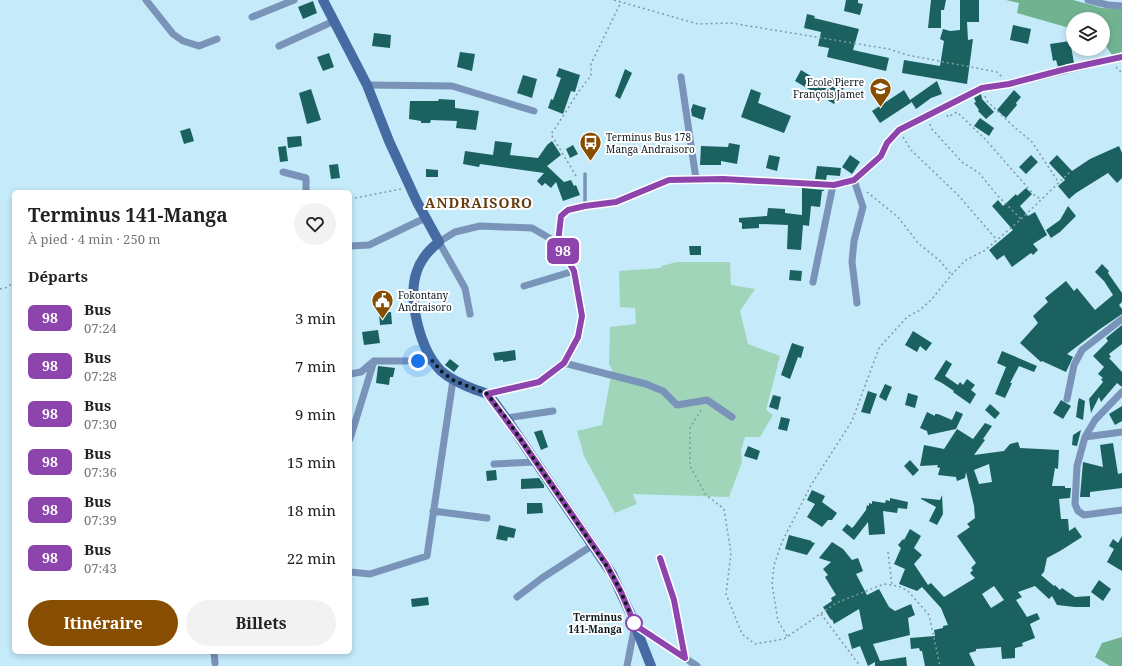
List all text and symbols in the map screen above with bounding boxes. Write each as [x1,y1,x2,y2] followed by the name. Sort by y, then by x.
[1066,12,1110,56] map controls
[1066,12,1110,56] button: layers
[793,75,864,101] place label: Ecole Pierre François Jamet
[867,75,893,108] school or university icon: Ecole Pierre François Jamet
[577,130,603,163] bus stop icon: Terminus Bus 178 Manga Andraisoro
[606,130,695,156] place label: Terminus Bus 178 Manga Andraisoro
[425,193,533,212] district label: ANDRAISORO
[28,202,228,228] text: Terminus 141-Manga
[294,203,336,245] button: heart
[28,230,161,248] text: À pied · 4 min · 250 m
[545,238,581,264] line badge: 98
[555,241,571,260] text: 98
[28,266,88,286] text: Départs
[370,288,396,321] public building icon: Fokontany Andraisoro
[398,288,452,314] place label: Fokontany Andraisoro
[84,299,111,319] text: Bus
[42,308,58,327] text: 98
[295,308,336,328] text: 3 min
[84,319,117,337] text: 07:24
[84,347,111,367] text: Bus
[408,351,428,371] your location
[42,356,58,375] text: 98
[295,356,336,376] text: 7 min
[84,367,117,385] text: 07:28
[84,395,111,415] text: Bus
[42,404,58,423] text: 98
[295,404,336,424] text: 9 min
[84,415,117,433] text: 07:30
[84,443,111,463] text: Bus
[42,452,58,471] text: 98
[287,452,336,472] text: 15 min
[84,463,117,481] text: 07:36
[84,491,111,511] text: Bus
[42,500,58,519] text: 98
[287,500,336,520] text: 18 min
[84,511,117,529] text: 07:39
[84,539,111,559] text: Bus
[42,548,58,567] text: 98
[287,548,336,568] text: 22 min
[84,559,117,577] text: 07:43
[28,600,178,646] button: Itinéraire
[186,600,336,646] button: Billets
[568,610,622,636] place label: Terminus 141-Manga
[625,614,643,632] marker: Terminus 141-Manga

